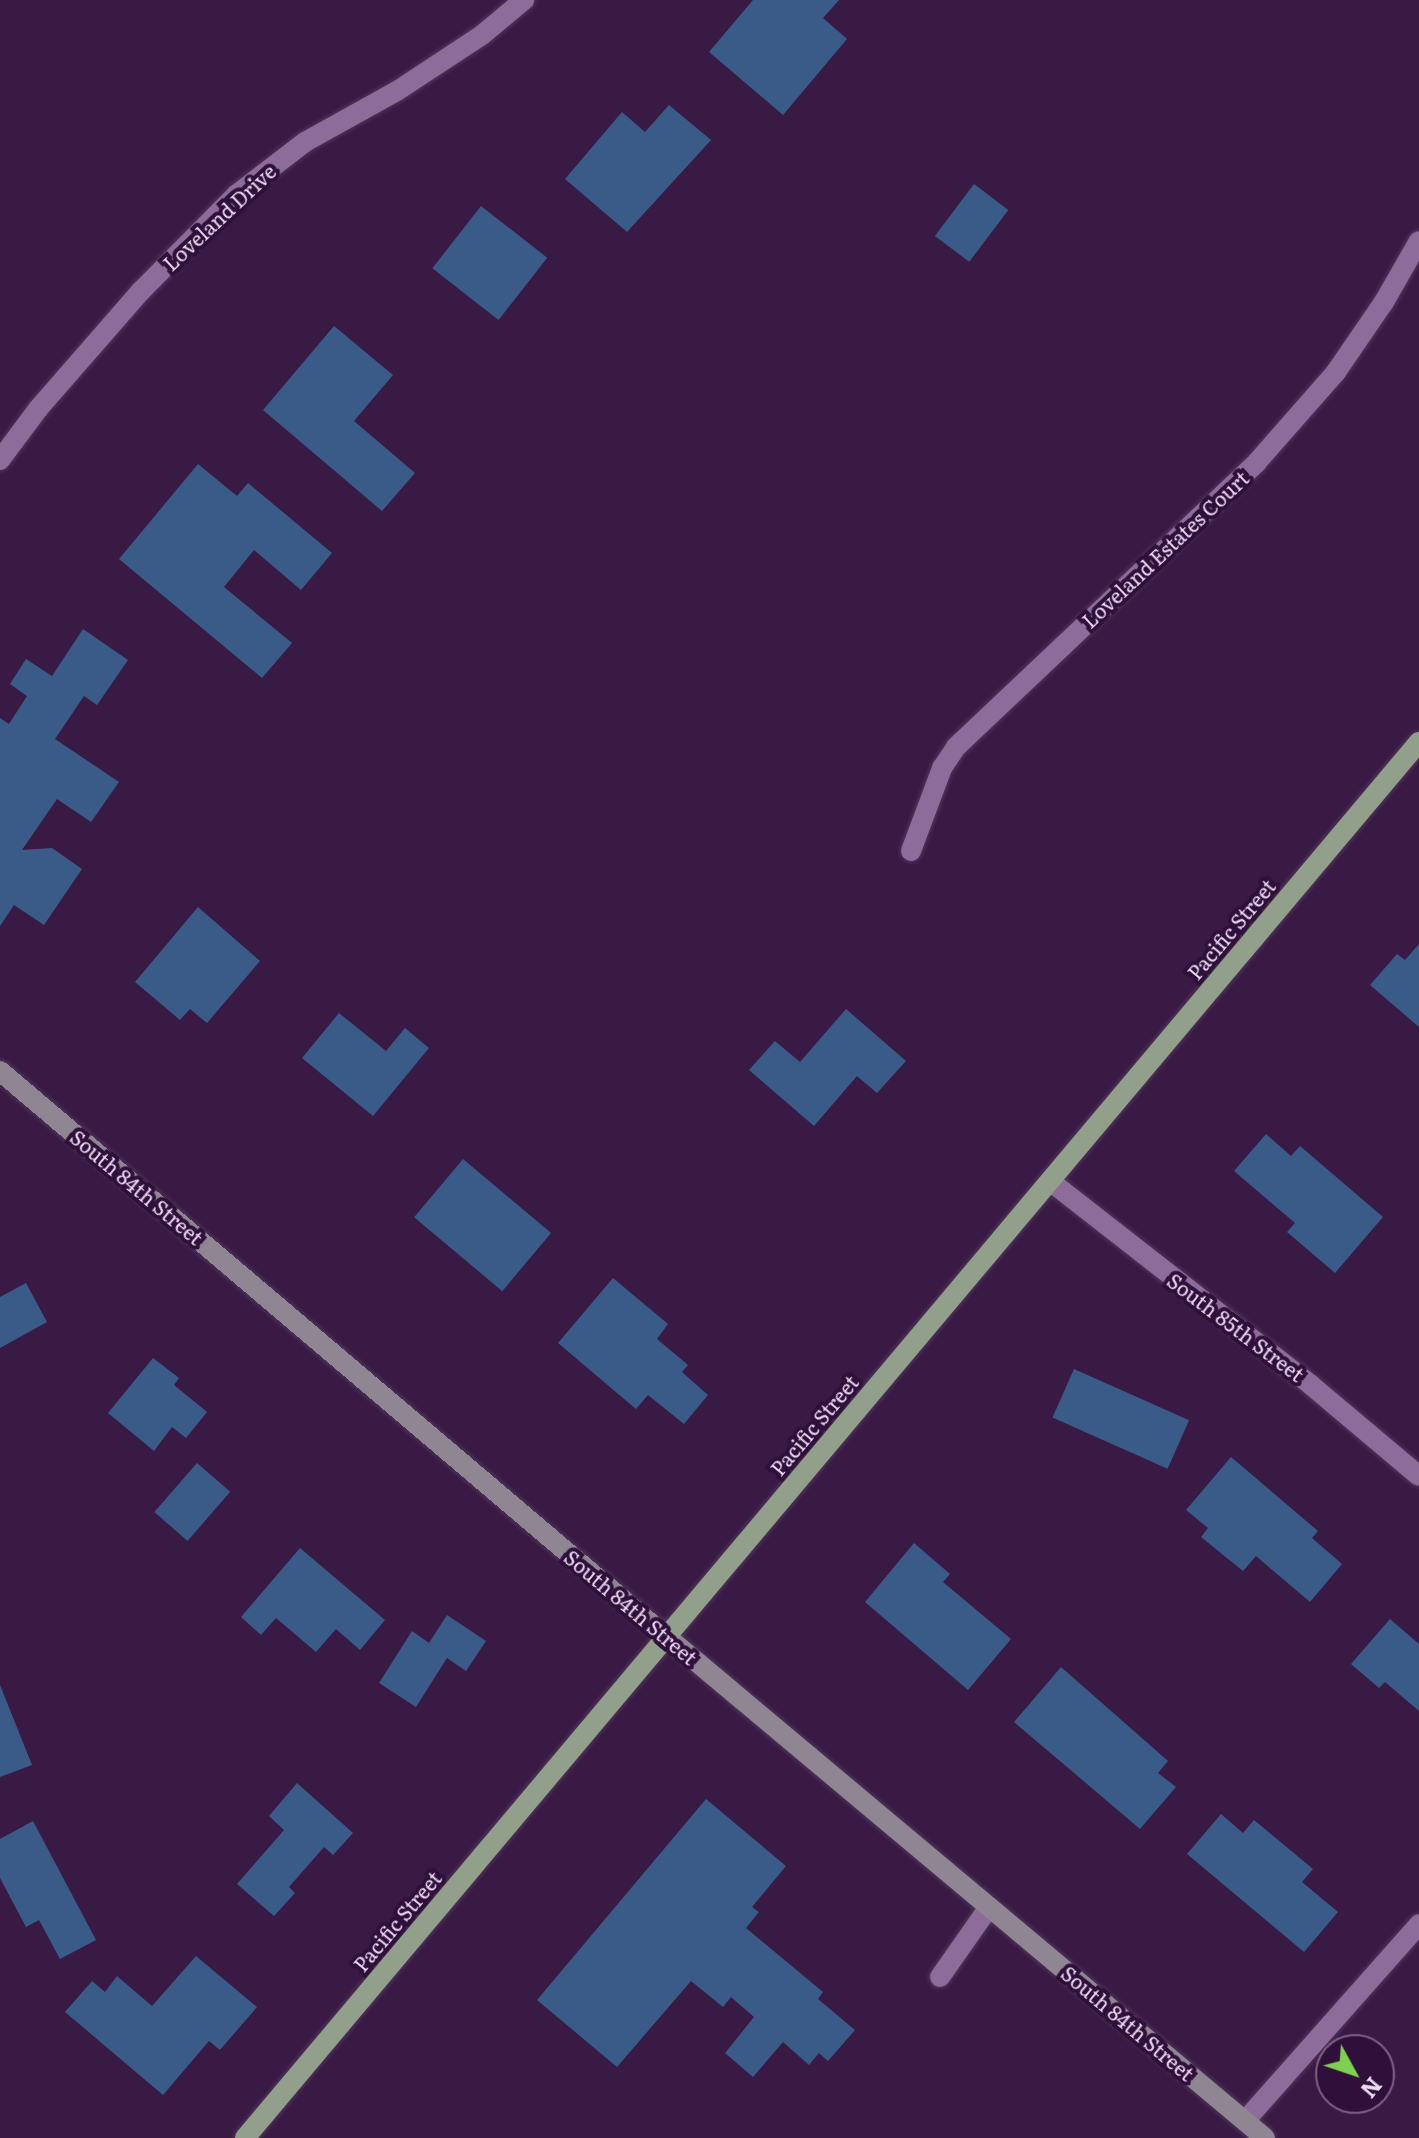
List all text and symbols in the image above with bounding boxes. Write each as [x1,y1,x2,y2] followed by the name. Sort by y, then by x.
[158,159,280,275] street label: Loveland Drive
[1077,466,1253,632] street label: Loveland Estates Court
[1182,874,1280,984] street label: Pacific Street
[66,1125,208,1249] street label: South 84th Street
[1163,1268,1309,1386] street label: South 85th Street
[765,1370,863,1480] street label: Pacific Street
[560,1545,702,1669] street label: South 84th Street
[348,1866,446,1976] street label: Pacific Street
[1057,1961,1199,2085] street label: South 84th Street
[1315,2034,1395,2114] north arrow
[1354,2071,1391,2106] text: N

